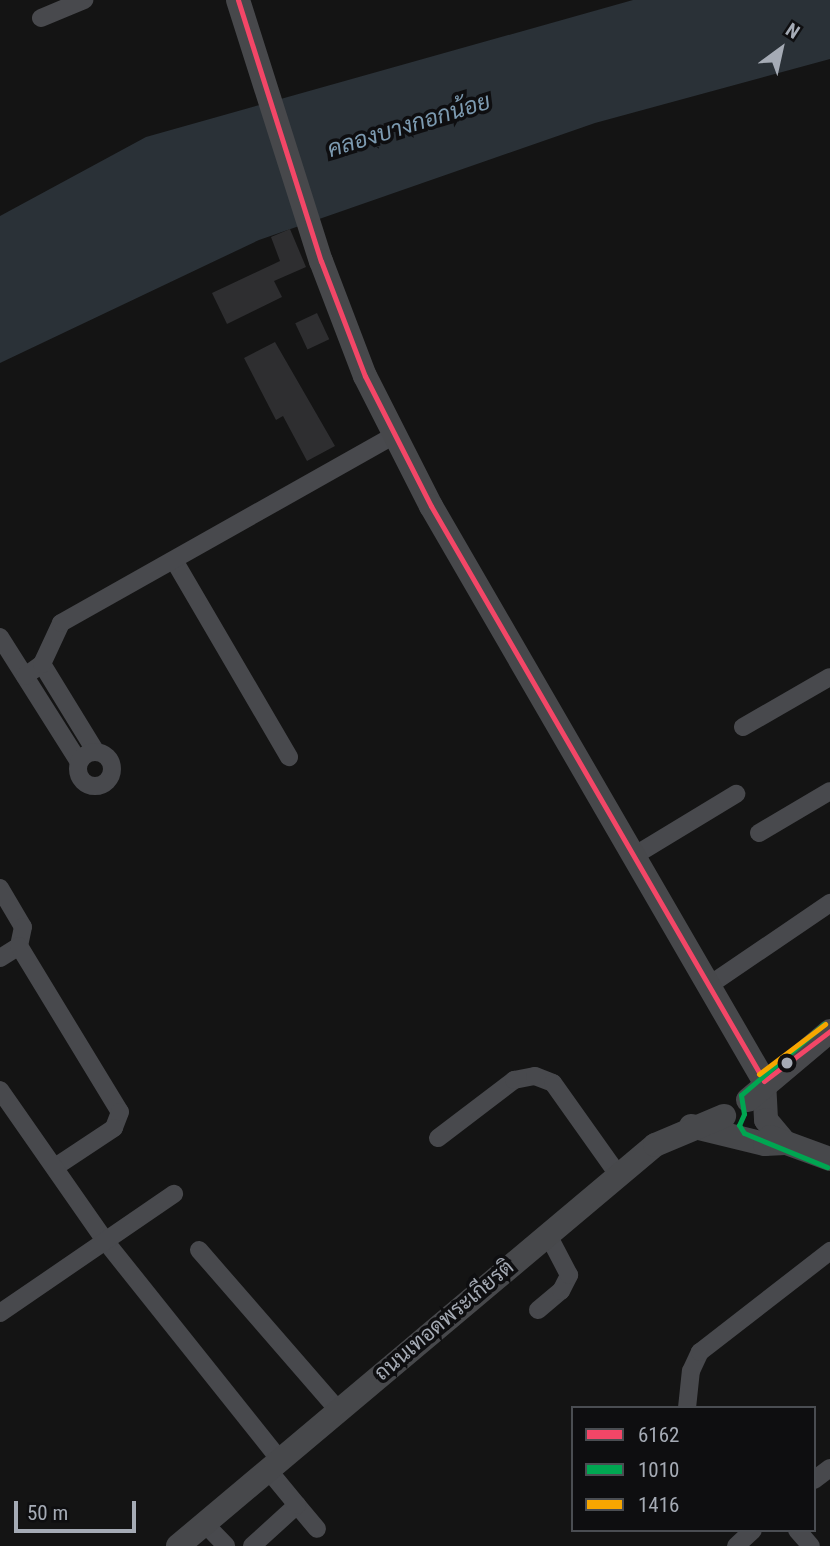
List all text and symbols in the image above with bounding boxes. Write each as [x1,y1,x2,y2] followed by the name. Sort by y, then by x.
[746,14,816,84] north arrow
[782,18,804,44] text: N
[324,88,494,164] water label: คลองบางกอกน้อย
[780,1056,794,1070] unlabelled marker
[369,1254,519,1386] street label: ถนนเทอดพระเกียรติ
[571,1406,816,1532] legend
[638,1423,679,1447] text: 6162
[638,1458,679,1482] text: 1010
[18,1486,140,1530] scale bar
[638,1493,679,1517] text: 1416
[27,1501,68,1525] text: 50 m

